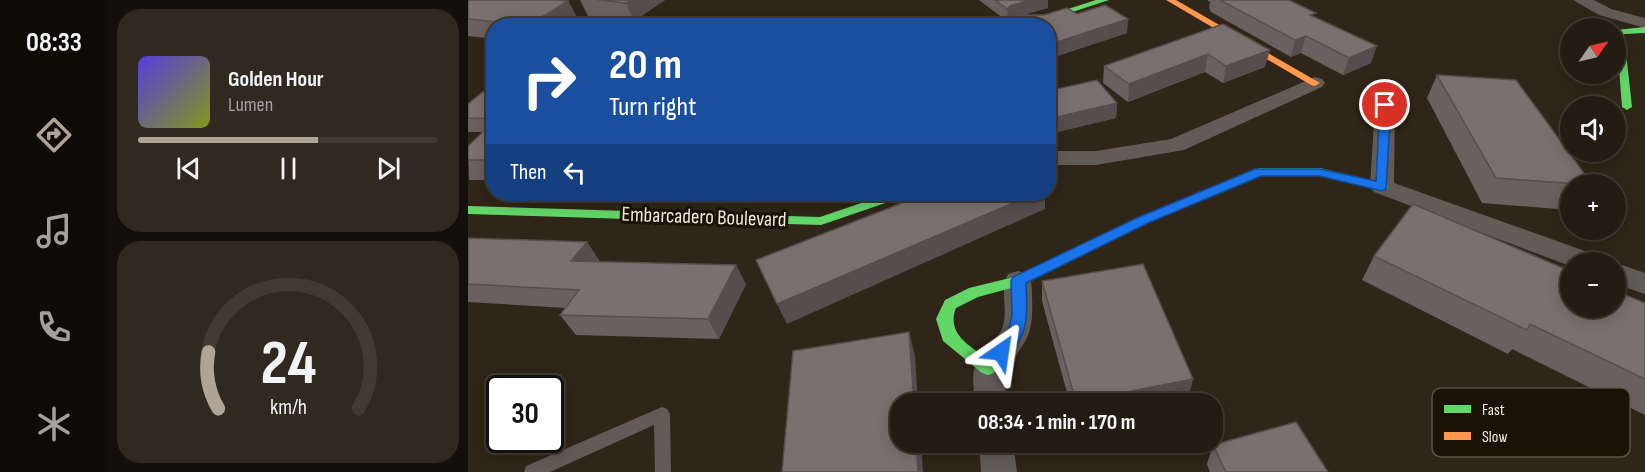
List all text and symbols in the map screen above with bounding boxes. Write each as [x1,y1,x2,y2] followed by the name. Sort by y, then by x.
[1560,18,1626,84] north arrow
[1560,18,1626,318] map controls
[26,27,82,59] text: 08:33
[609,40,682,91] text: 20 m
[510,42,588,120] icon: right
[228,66,324,93] text: Golden Hour
[1359,79,1410,130] pin
[1368,88,1401,121] icon: arrive
[609,91,696,123] text: Turn right
[228,93,273,117] text: Lumen
[1560,96,1626,162] button: sound
[33,114,75,156] icon: directions
[172,152,205,185] icon: previous
[272,152,305,185] icon: pause
[372,152,405,185] icon: next
[558,156,591,189] icon: left
[510,159,546,186] text: Then
[1560,174,1626,240] button: +
[621,202,787,232] street label: Embarcadero Boulevard
[33,210,75,252] icon: music
[1560,252,1626,318] button: −
[33,306,75,348] icon: phone
[969,320,1033,384] position arrow
[260,327,316,402] text: 24
[486,375,564,453] speed limit sign: 30
[1432,388,1630,457] legend
[269,395,307,420] text: km/h
[1482,401,1505,420] text: Fast
[33,403,75,445] icon: climate
[978,409,1135,436] text: 08:34 · 1 min · 170 m
[1482,428,1507,447] text: Slow

